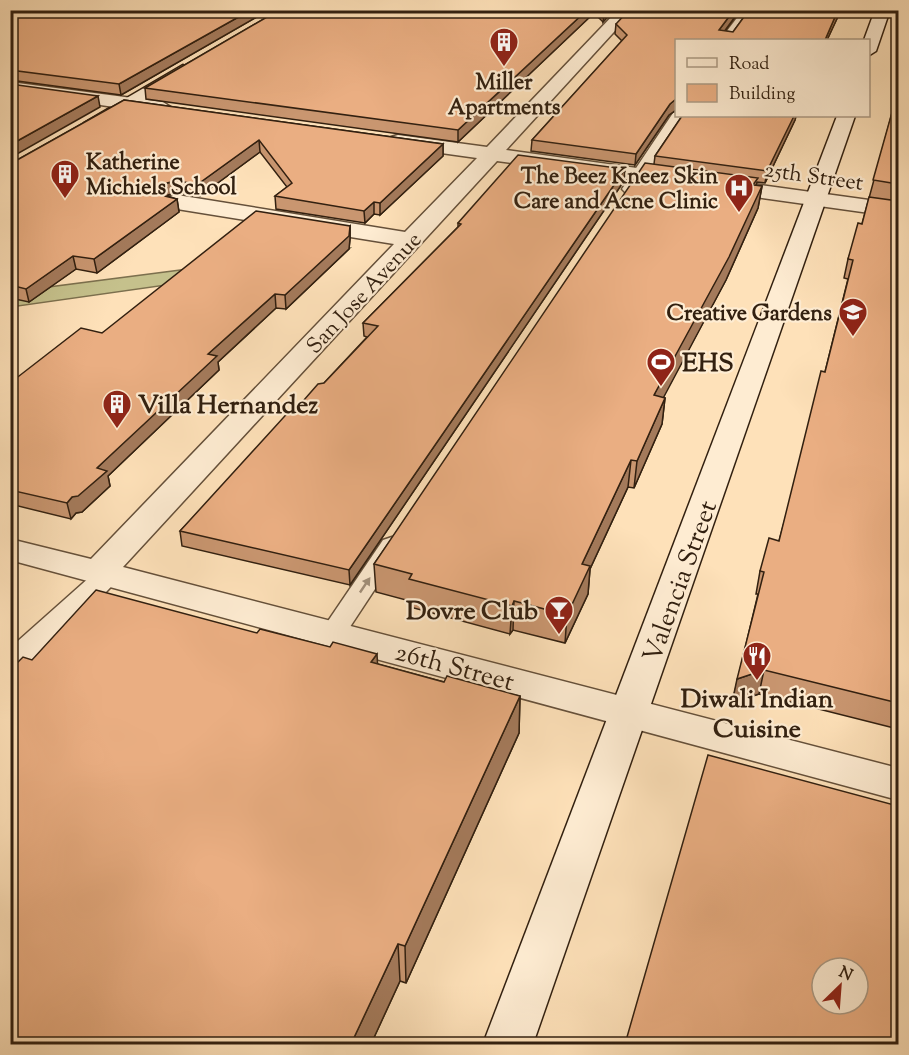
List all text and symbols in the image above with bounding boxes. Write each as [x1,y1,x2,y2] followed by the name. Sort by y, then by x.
[488,26,520,68] building icon: Miller Apartments
[675,39,870,117] legend
[729,52,769,78] text: Road
[448,68,561,125] place label: Miller Apartments
[729,82,795,108] text: Building
[86,148,237,205] place label: Katherine Michiels School
[762,155,866,201] street label: 25th Street
[49,158,81,200] building icon: Katherine Michiels School
[514,162,718,219] place label: The Beez Kneez Skin Care and Acne Clinic
[723,172,755,214] hospital icon: The Beez Kneez Skin Care and Acne Clinic
[300,226,430,362] street label: San Jose Avenue
[837,296,869,338] school or university icon: Creative Gardens
[666,299,832,331] place label: Creative Gardens
[645,346,677,388] sports icon: EHS
[682,346,734,383] place label: EHS
[101,388,133,430] building icon: Villa Hernandez
[138,388,318,425] place label: Villa Hernandez
[635,496,728,668] street label: Valencia Street
[359,577,370,593] one-way arrow
[406,594,538,631] place label: Dovre Club
[543,594,575,636] bar icon: Dovre Club
[391,635,518,702] street label: 26th Street
[741,640,773,682] restaurant icon: Diwali Indian Cuisine
[681,682,834,749] place label: Diwali Indian Cuisine
[810,956,870,1016] north arrow
[835,962,856,988] text: N

